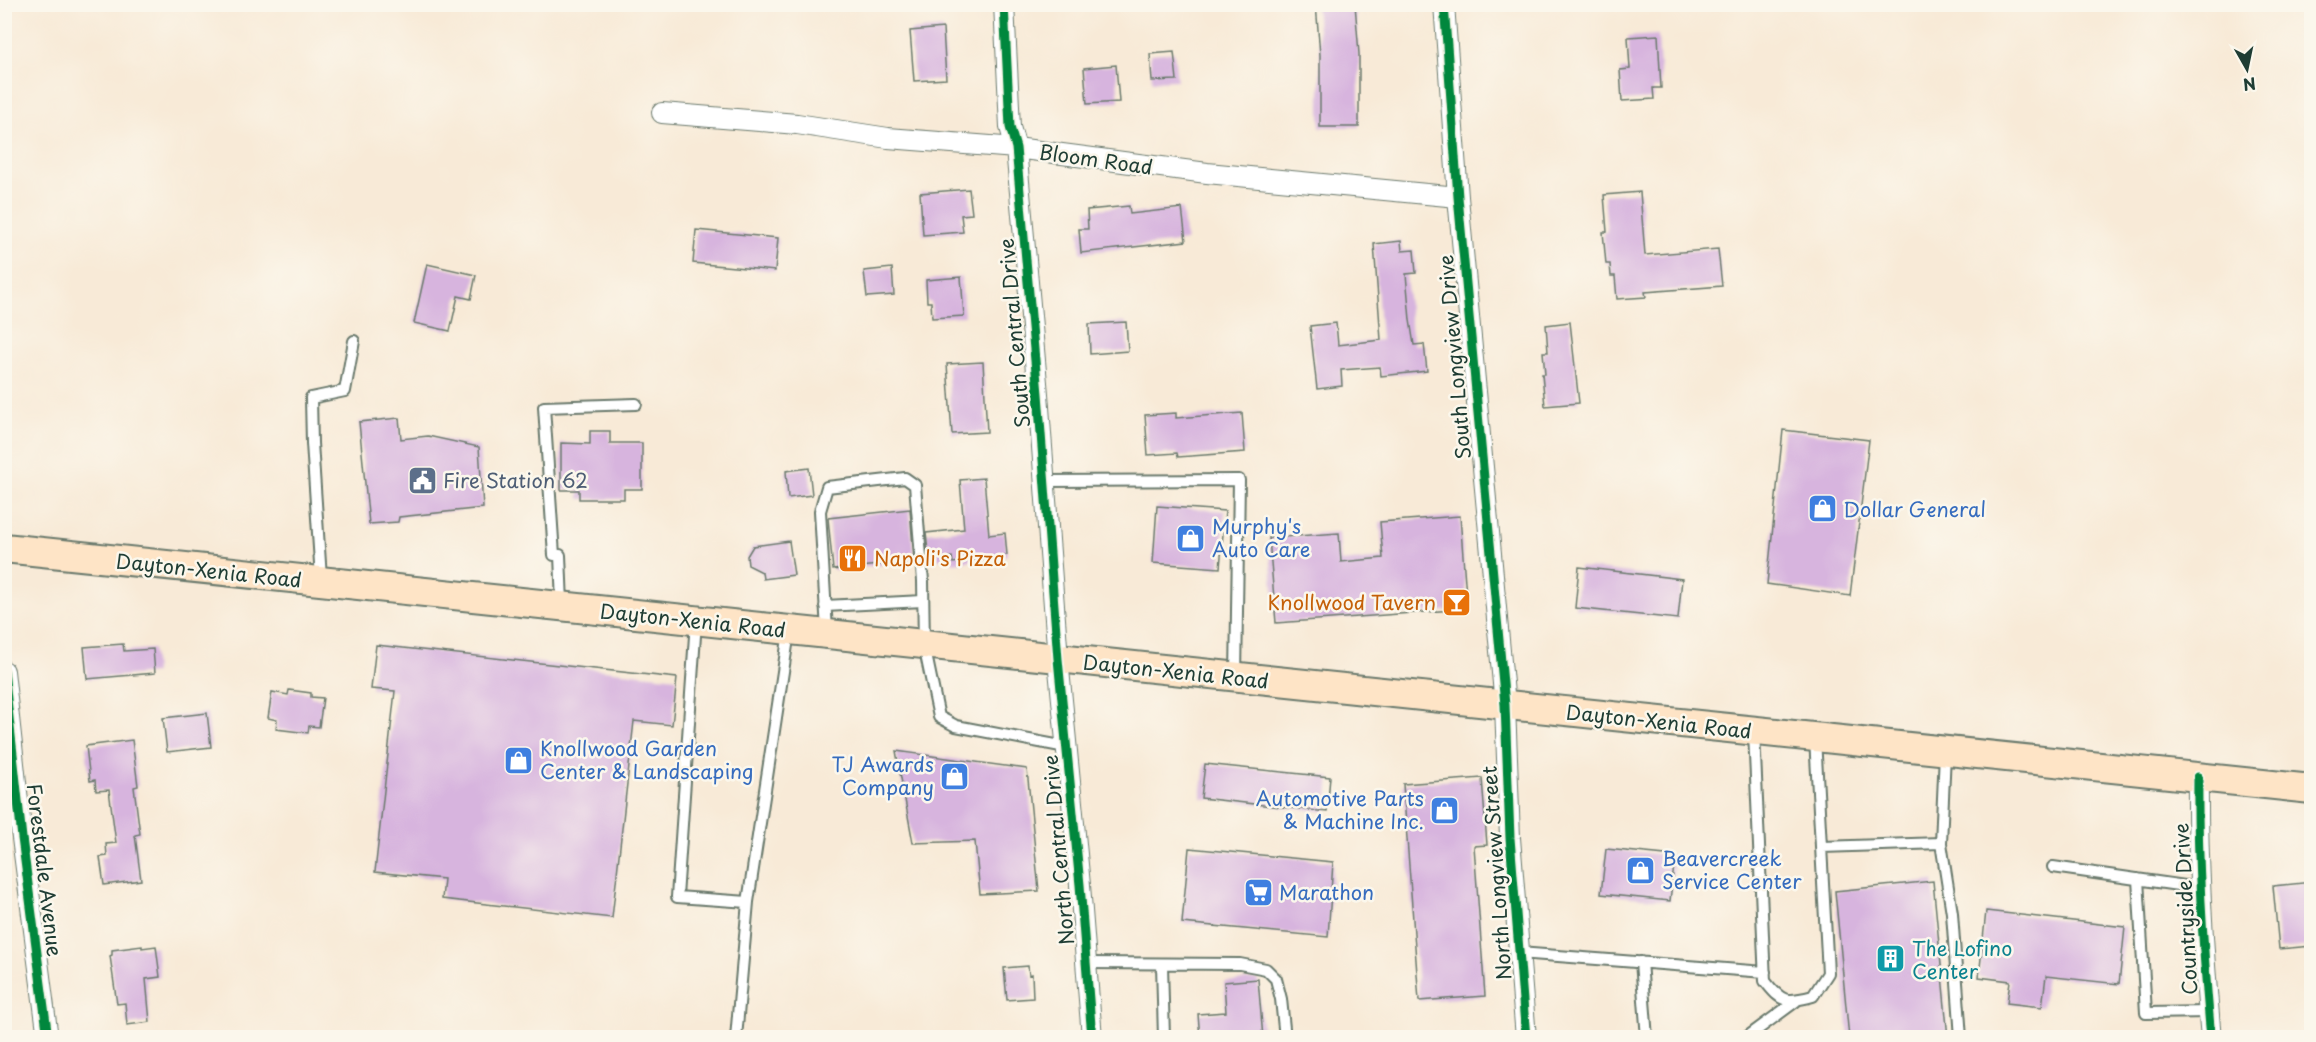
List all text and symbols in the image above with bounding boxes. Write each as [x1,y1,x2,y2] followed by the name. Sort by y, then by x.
[2217,39,2277,99] north arrow
[2241,72,2258,98] text: N
[1037,136,1155,182] street label: Bloom Road
[991,237,1037,429] street label: South Central Drive
[1430,254,1478,460] street label: South Longview Drive
[406,464,438,496] public building icon: Fire Station 62
[443,465,588,495] place label: Fire Station 62
[1806,493,1838,525] shop icon: Dollar General
[1843,494,1986,524] place label: Dollar General
[1212,511,1310,564] place label: Murphy's Auto Care
[1175,522,1207,554] shop icon: Murphy's Auto Care
[837,542,869,574] restaurant icon: Napoli's Pizza
[874,543,1006,573] place label: Napoli's Pizza
[115,545,303,595] street label: Dayton-Xenia Road
[1441,586,1473,618] bar icon: Knollwood Tavern
[1268,587,1436,617] place label: Knollwood Tavern
[599,595,787,645] street label: Dayton-Xenia Road
[1082,646,1270,696] street label: Dayton-Xenia Road
[1565,696,1753,746] street label: Dayton-Xenia Road
[540,733,754,786] place label: Knollwood Garden Center & Landscaping
[503,744,535,776] shop icon: Knollwood Garden Center & Landscaping
[832,749,934,802] place label: TJ Awards Company
[1035,754,1081,946] street label: North Central Drive
[939,760,971,792] shop icon: TJ Awards Company
[1474,765,1518,981] street label: North Longview Street
[20,782,71,958] street label: Forestdale Avenue
[1256,783,1424,836] place label: Automotive Parts & Machine Inc.
[1429,794,1461,826] shop icon: Automotive Parts & Machine Inc.
[2166,822,2204,996] street label: Countryside Drive
[1662,843,1802,896] place label: Beavercreek Service Center
[1625,854,1657,886] shop icon: Beavercreek Service Center
[1242,876,1274,908] supermarket icon: Marathon
[1279,877,1374,907] place label: Marathon
[1912,933,2012,986] place label: The Lofino Center
[1875,943,1907,975] building icon: The Lofino Center

